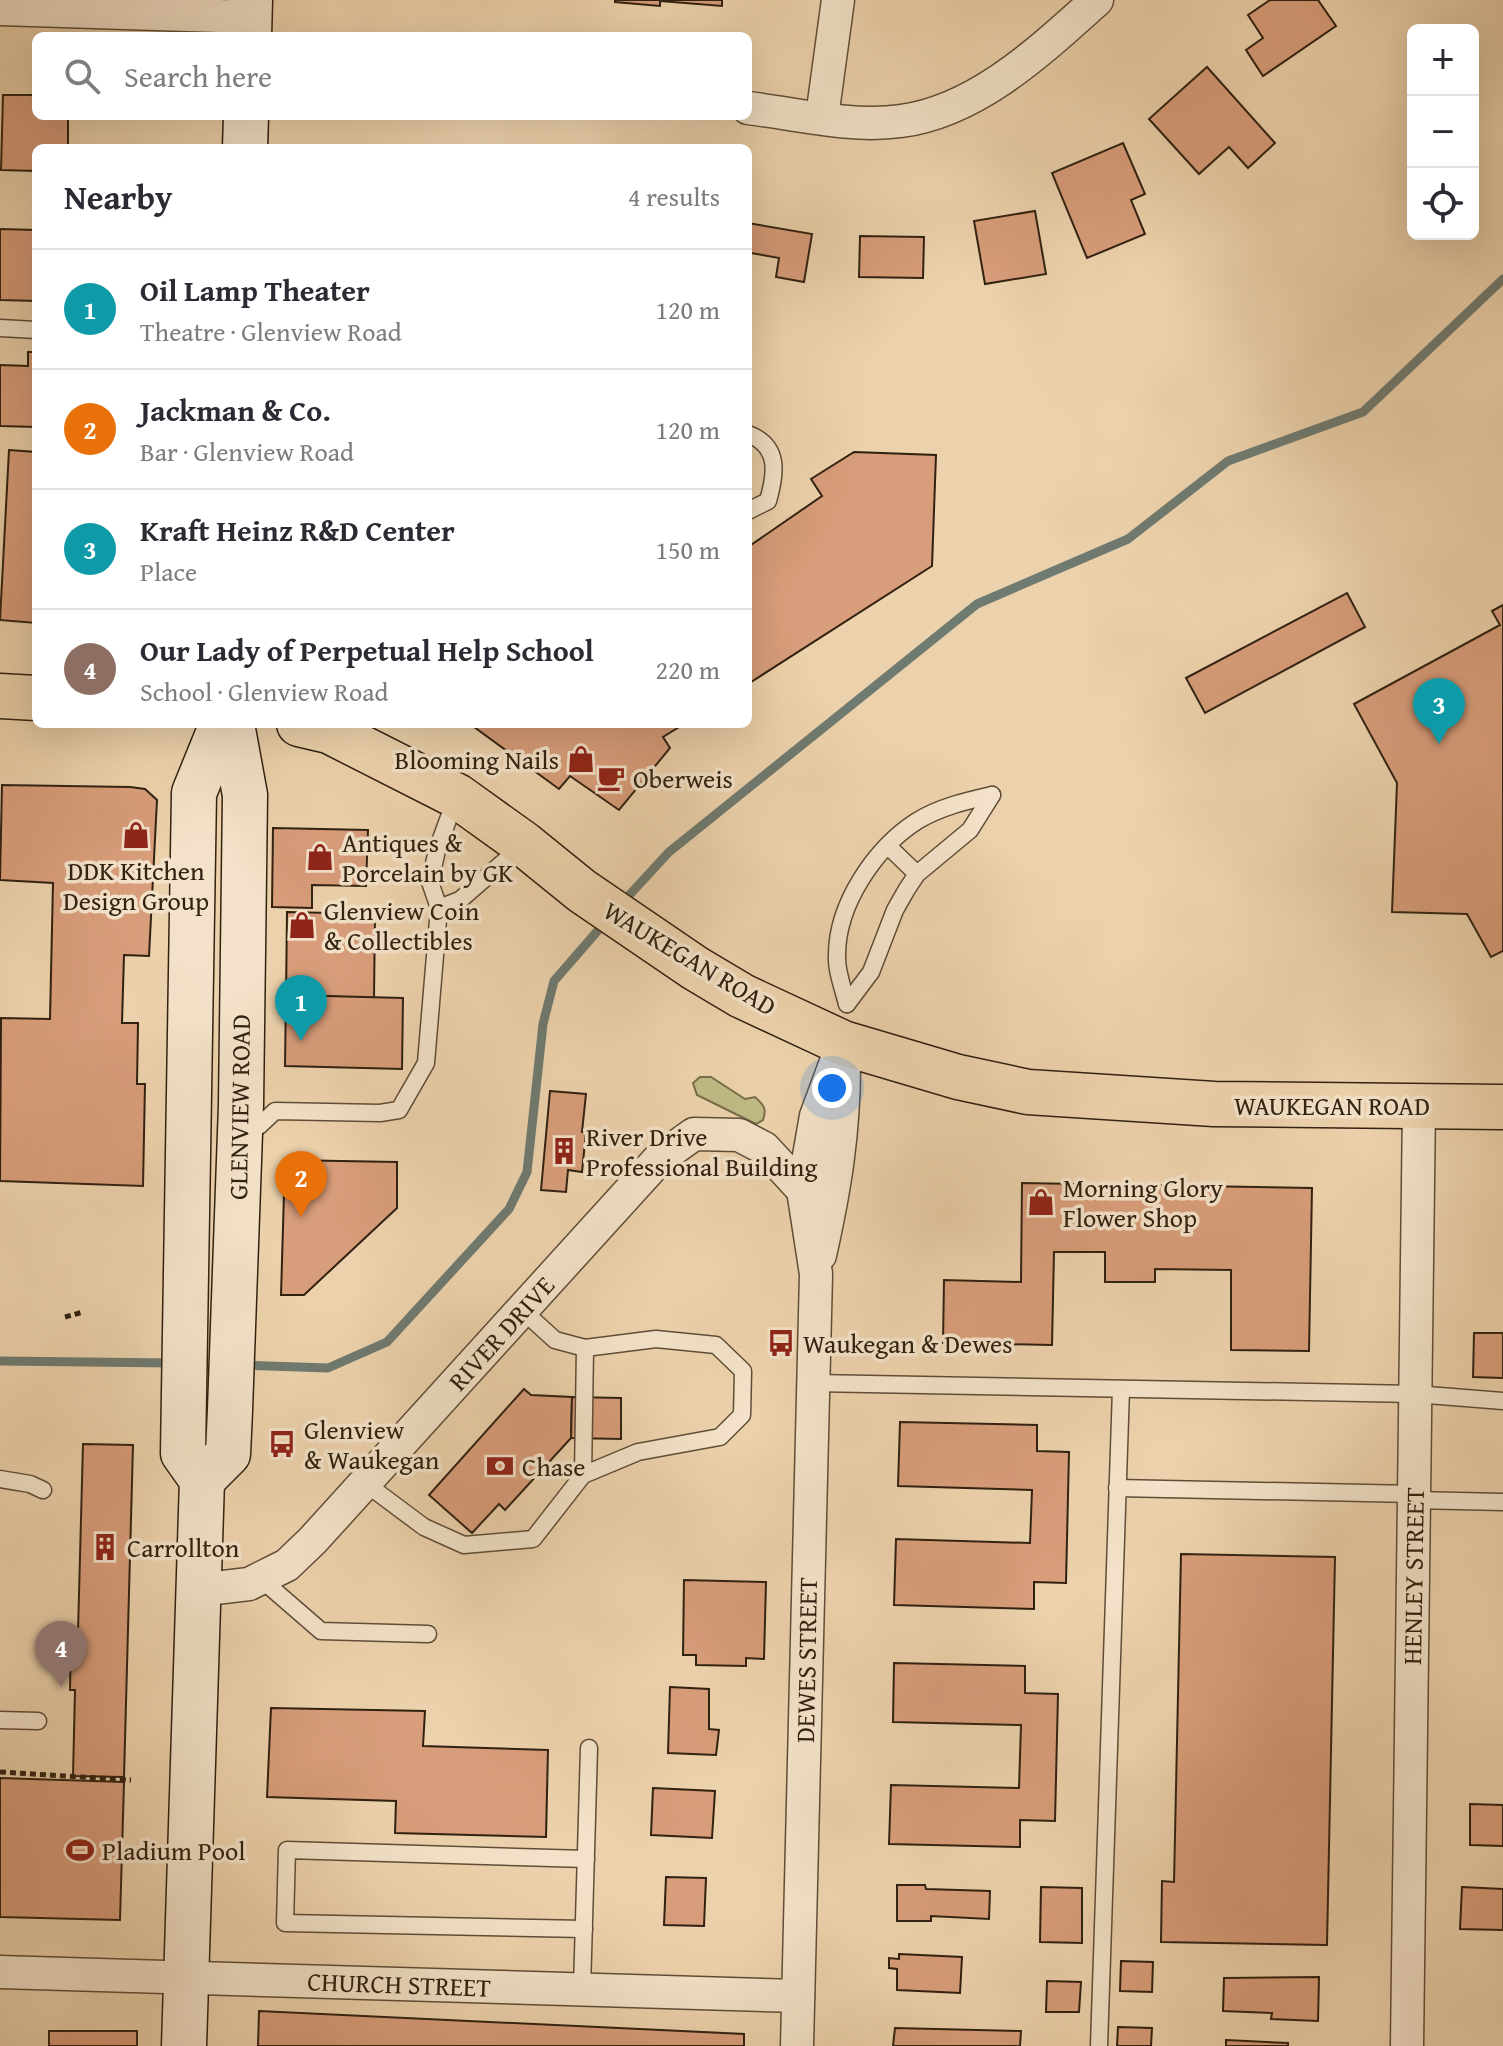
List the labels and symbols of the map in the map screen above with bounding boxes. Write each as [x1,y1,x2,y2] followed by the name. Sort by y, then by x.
[1413,678,1465,744] pin: 3
[394,740,559,779] place label: Blooming Nails
[566,744,596,774] shop icon: Blooming Nails
[633,759,733,798] place label: Oberweis
[596,763,626,793] cafe icon: Oberweis
[121,820,151,850] shop icon: DDK Kitchen Design Group
[342,823,514,892] place label: Antiques & Porcelain by GK
[305,842,335,872] shop icon: Antiques & Porcelain by GK
[63,851,209,920] place label: DDK Kitchen Design Group
[324,891,480,960] place label: Glenview Coin & Collectibles
[596,891,784,1025] street label: WAUKEGAN ROAD
[287,910,317,940] shop icon: Glenview Coin & Collectibles
[275,975,327,1041] pin: 1
[218,1014,260,1200] street label: GLENVIEW ROAD
[812,1068,852,1108] your location
[1234,1086,1430,1125] street label: WAUKEGAN ROAD
[586,1117,817,1186] place label: River Drive Professional Building
[549,1136,579,1166] building icon: River Drive Professional Building
[275,1151,327,1217] pin: 2
[1063,1168,1223,1237] place label: Morning Glory Flower Shop
[1026,1187,1056,1217] shop icon: Morning Glory Flower Shop
[439,1267,563,1399] street label: RIVER DRIVE
[803,1324,1013,1363] place label: Waukegan & Dewes
[766,1328,796,1358] bus stop icon: Waukegan & Dewes
[304,1410,440,1479] place label: Glenview & Waukegan
[267,1429,297,1459] bus stop icon: Glenview & Waukegan
[522,1447,586,1486] place label: Chase
[485,1451,515,1481] bank icon: Chase
[1392,1486,1434,1665] street label: HENLEY STREET
[127,1528,240,1567] place label: Carrollton
[90,1532,120,1562] building icon: Carrollton
[785,1576,827,1743] street label: DEWES STREET
[35,1621,87,1687] pin: 4
[102,1831,246,1870] place label: Pladium Pool
[65,1835,95,1865] sports icon: Pladium Pool
[307,1961,492,2007] street label: CHURCH STREET

